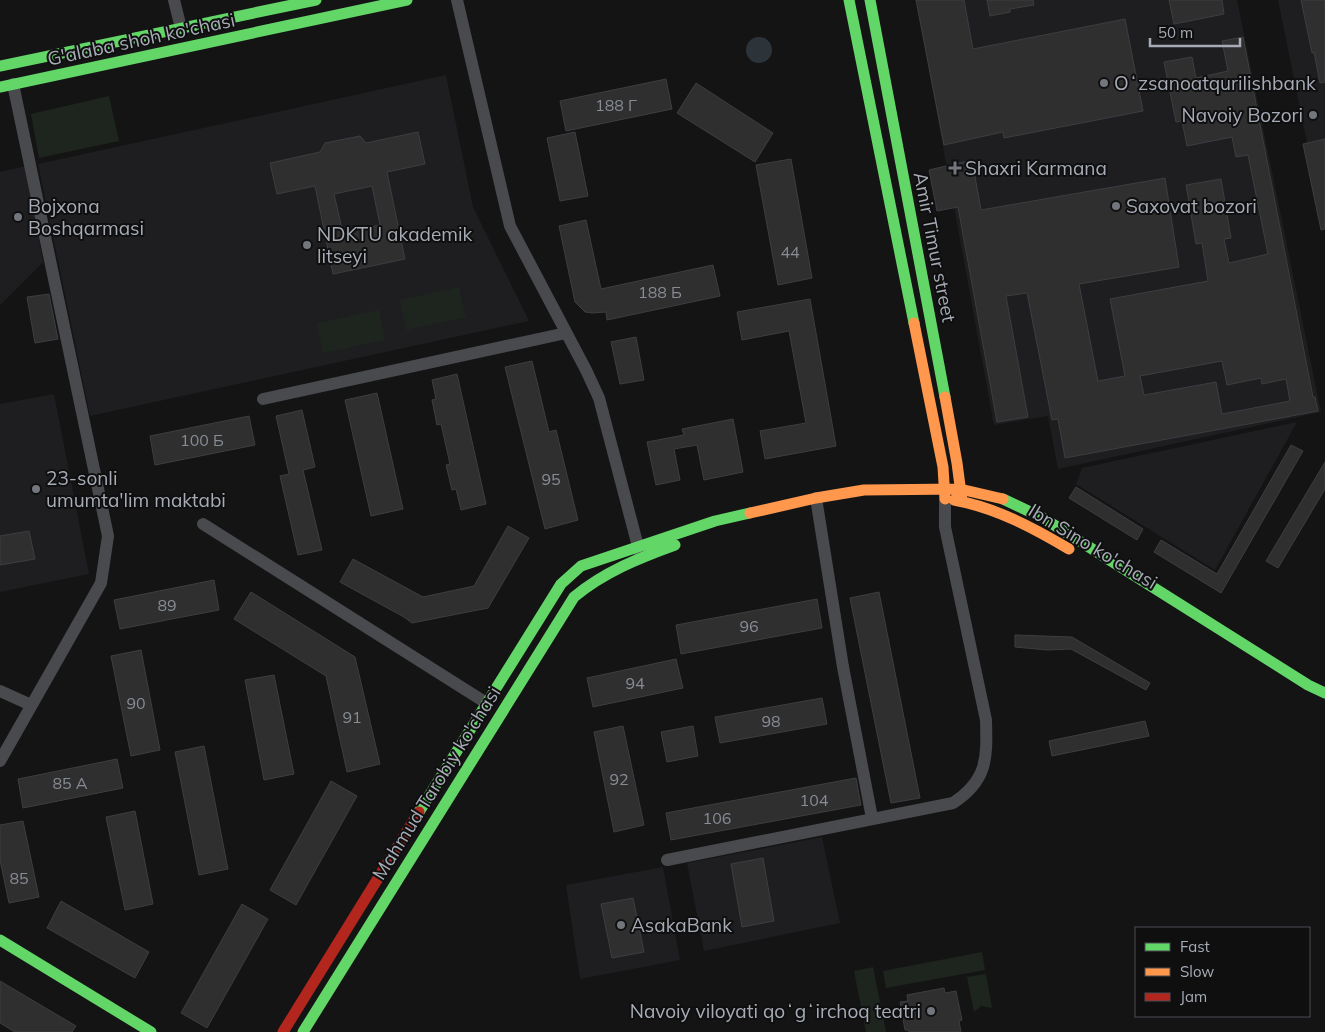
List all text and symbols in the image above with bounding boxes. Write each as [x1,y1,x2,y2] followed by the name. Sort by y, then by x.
[45,7,237,71] street label: G'alaba shoh ko'chasi
[1150,15,1240,47] scale bar
[1158,23,1193,42] text: 50 m
[1114,71,1316,95] place label: Oʻzsanoatqurilishbank
[1098,77,1110,89] marker: Oʻzsanoatqurilishbank
[595,95,637,115] house number: 188 Г
[1182,103,1303,127] place label: Navoiy Bozori
[1307,109,1319,121] marker: Navoiy Bozori
[965,156,1107,180] place label: Shaxri Karmana
[949,162,961,174] marker: Shaxri Karmana
[909,170,961,325] street label: Amir Timur street
[28,194,144,240] place label: Bojxona Boshqarmasi
[1126,194,1257,218] place label: Saxovat bozori
[1110,200,1122,212] marker: Saxovat bozori
[12,211,24,223] marker: Bojxona Boshqarmasi
[317,222,473,268] place label: NDKTU akademik litseyi
[301,239,313,251] marker: NDKTU akademik litseyi
[780,242,800,262] house number: 44
[638,282,682,302] house number: 188 Б
[180,430,224,450] house number: 100 Б
[46,466,226,512] place label: 23-sonli umumta'lim maktabi
[541,469,561,489] house number: 95
[30,483,42,495] marker: 23-sonli umumta'lim maktabi
[1024,498,1162,594] street label: Ibn Sino ko'chasi
[157,595,177,615] house number: 89
[739,616,759,636] house number: 96
[625,673,645,693] house number: 94
[367,682,505,884] street label: Mahmud Tarobiy ko'chasi
[126,693,146,713] house number: 90
[342,707,362,727] house number: 91
[761,711,781,731] house number: 98
[609,769,629,789] house number: 92
[52,773,88,793] house number: 85 А
[800,790,829,810] house number: 104
[703,808,731,828] house number: 106
[9,868,29,888] house number: 85
[631,913,732,937] place label: AsakaBank
[615,919,627,931] marker: AsakaBank
[1135,927,1310,1017] legend
[1180,937,1210,956] text: Fast
[1180,962,1214,981] text: Slow
[1180,987,1207,1006] text: Jam
[630,999,921,1023] place label: Navoiy viloyati qoʻgʻirchoq teatri
[925,1005,937,1017] marker: Navoiy viloyati qoʻgʻirchoq teatri

